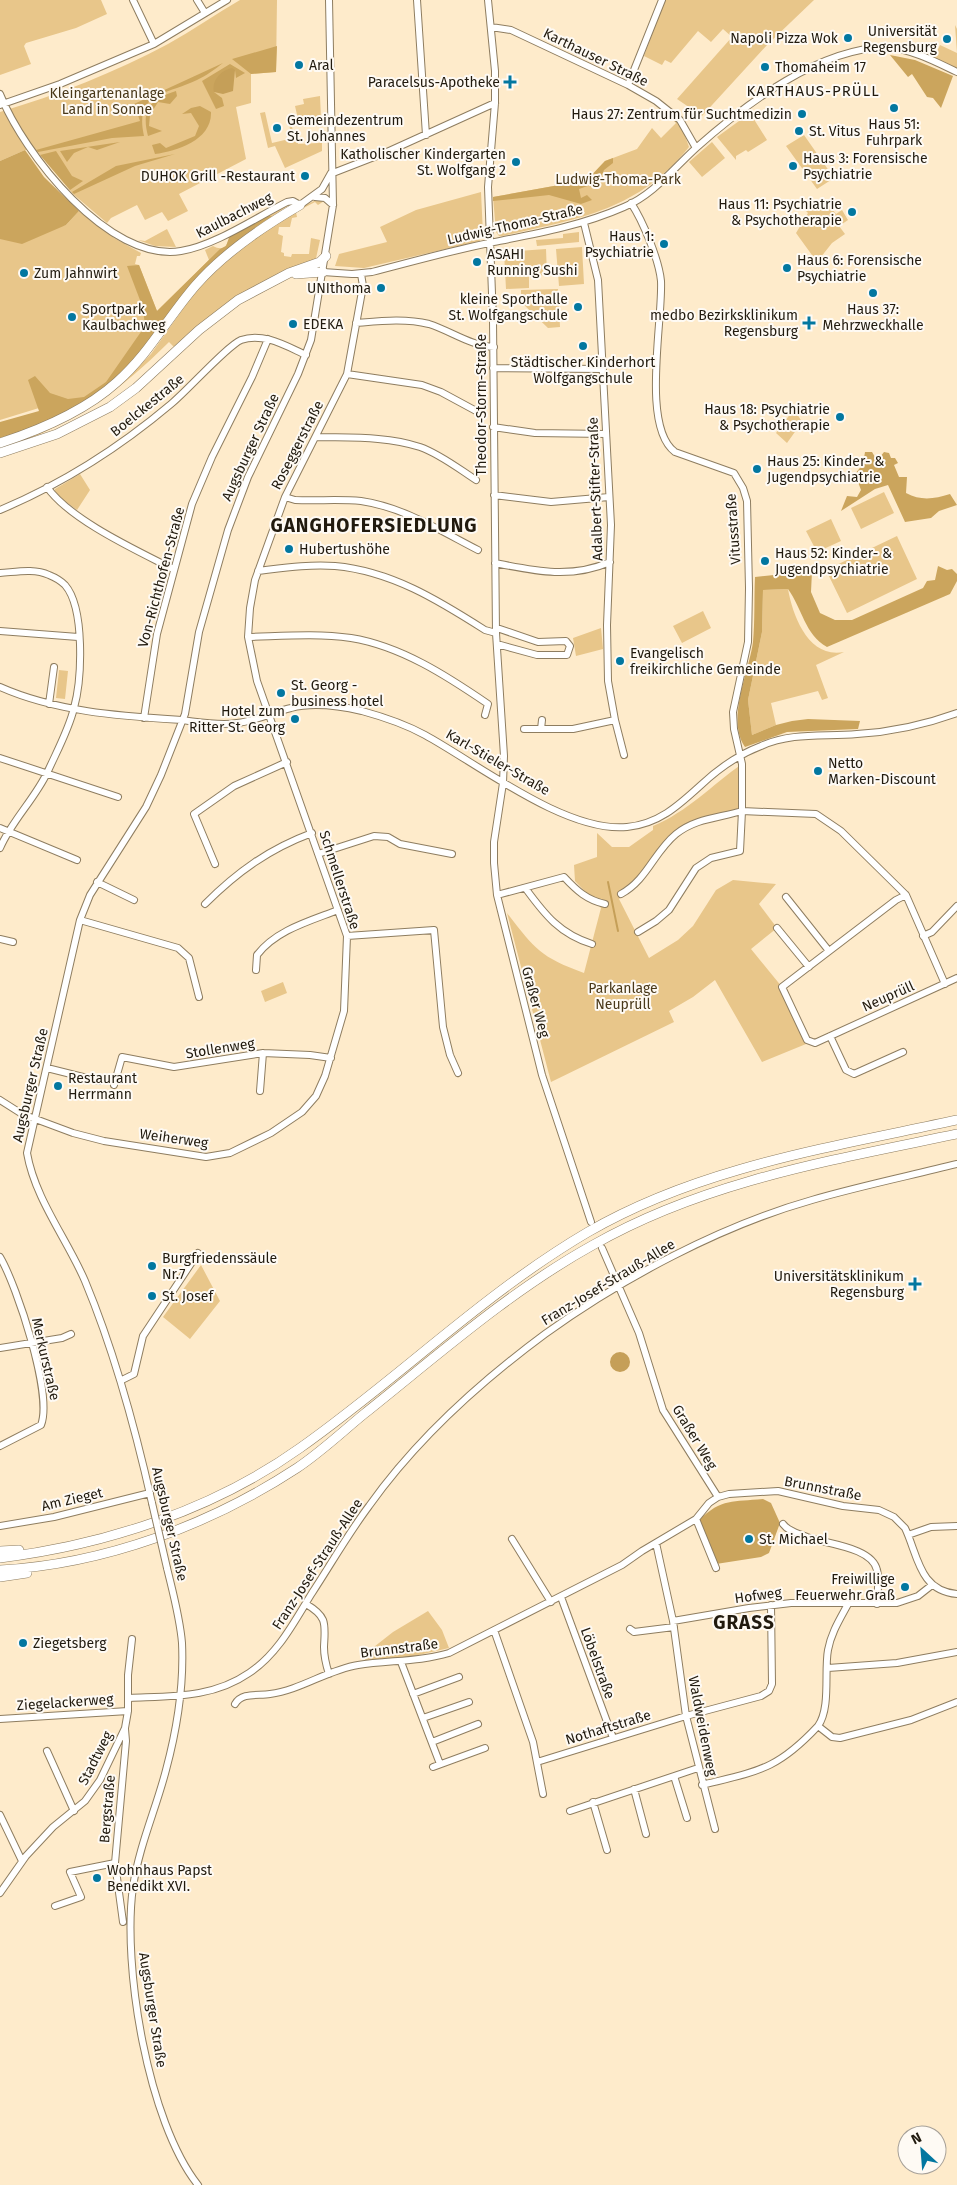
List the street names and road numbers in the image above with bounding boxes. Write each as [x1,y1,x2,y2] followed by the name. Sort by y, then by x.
[541,25,651,90] street label: Karthauser Straße
[193,189,276,242] street label: Kaulbachweg
[446,201,585,248] street label: Ludwig-Thoma-Straße
[473,334,490,476] street label: Theodor-Storm-Straße
[107,371,188,440] street label: Boelckestraße
[218,391,283,504] street label: Augsburger Straße
[268,398,327,493] street label: Roseggerstraße
[584,417,607,561] street label: Adalbert-Stifter-Straße
[723,493,744,565] street label: Vitusstraße
[135,505,188,649] street label: Von-Richthofen-Straße
[443,726,553,799] street label: Karl-Stieler-Straße
[315,828,364,932] street label: Schmellerstraße
[518,965,553,1040] street label: Graßer Weg
[859,977,917,1015] street label: Neuprüll
[9,1026,52,1144] street label: Augsburger Straße
[184,1035,256,1062] street label: Stollenweg
[138,1125,210,1152] street label: Weiherweg
[538,1236,678,1329] street label: Franz-Josef-Strauß-Allee
[28,1316,63,1402] street label: Merkurstraße
[669,1402,721,1473] street label: Graßer Weg
[148,1465,191,1583] street label: Augsburger Straße
[783,1473,863,1504] street label: Brunnstraße
[40,1484,105,1515] street label: Am Zieget
[269,1496,366,1633] street label: Franz-Josef-Strauß-Allee
[733,1584,783,1607] street label: Hofweg
[577,1625,618,1701] street label: Löbelstraße
[359,1635,439,1662] street label: Brunnstraße
[684,1675,721,1778] street label: Waldweidenweg
[16,1691,115,1714] street label: Ziegelackerweg
[563,1706,653,1749] street label: Nothaftstraße
[75,1728,117,1788] street label: Stadtweg
[96,1774,119,1844] street label: Bergstraße
[135,1951,170,2069] street label: Augsburger Straße

